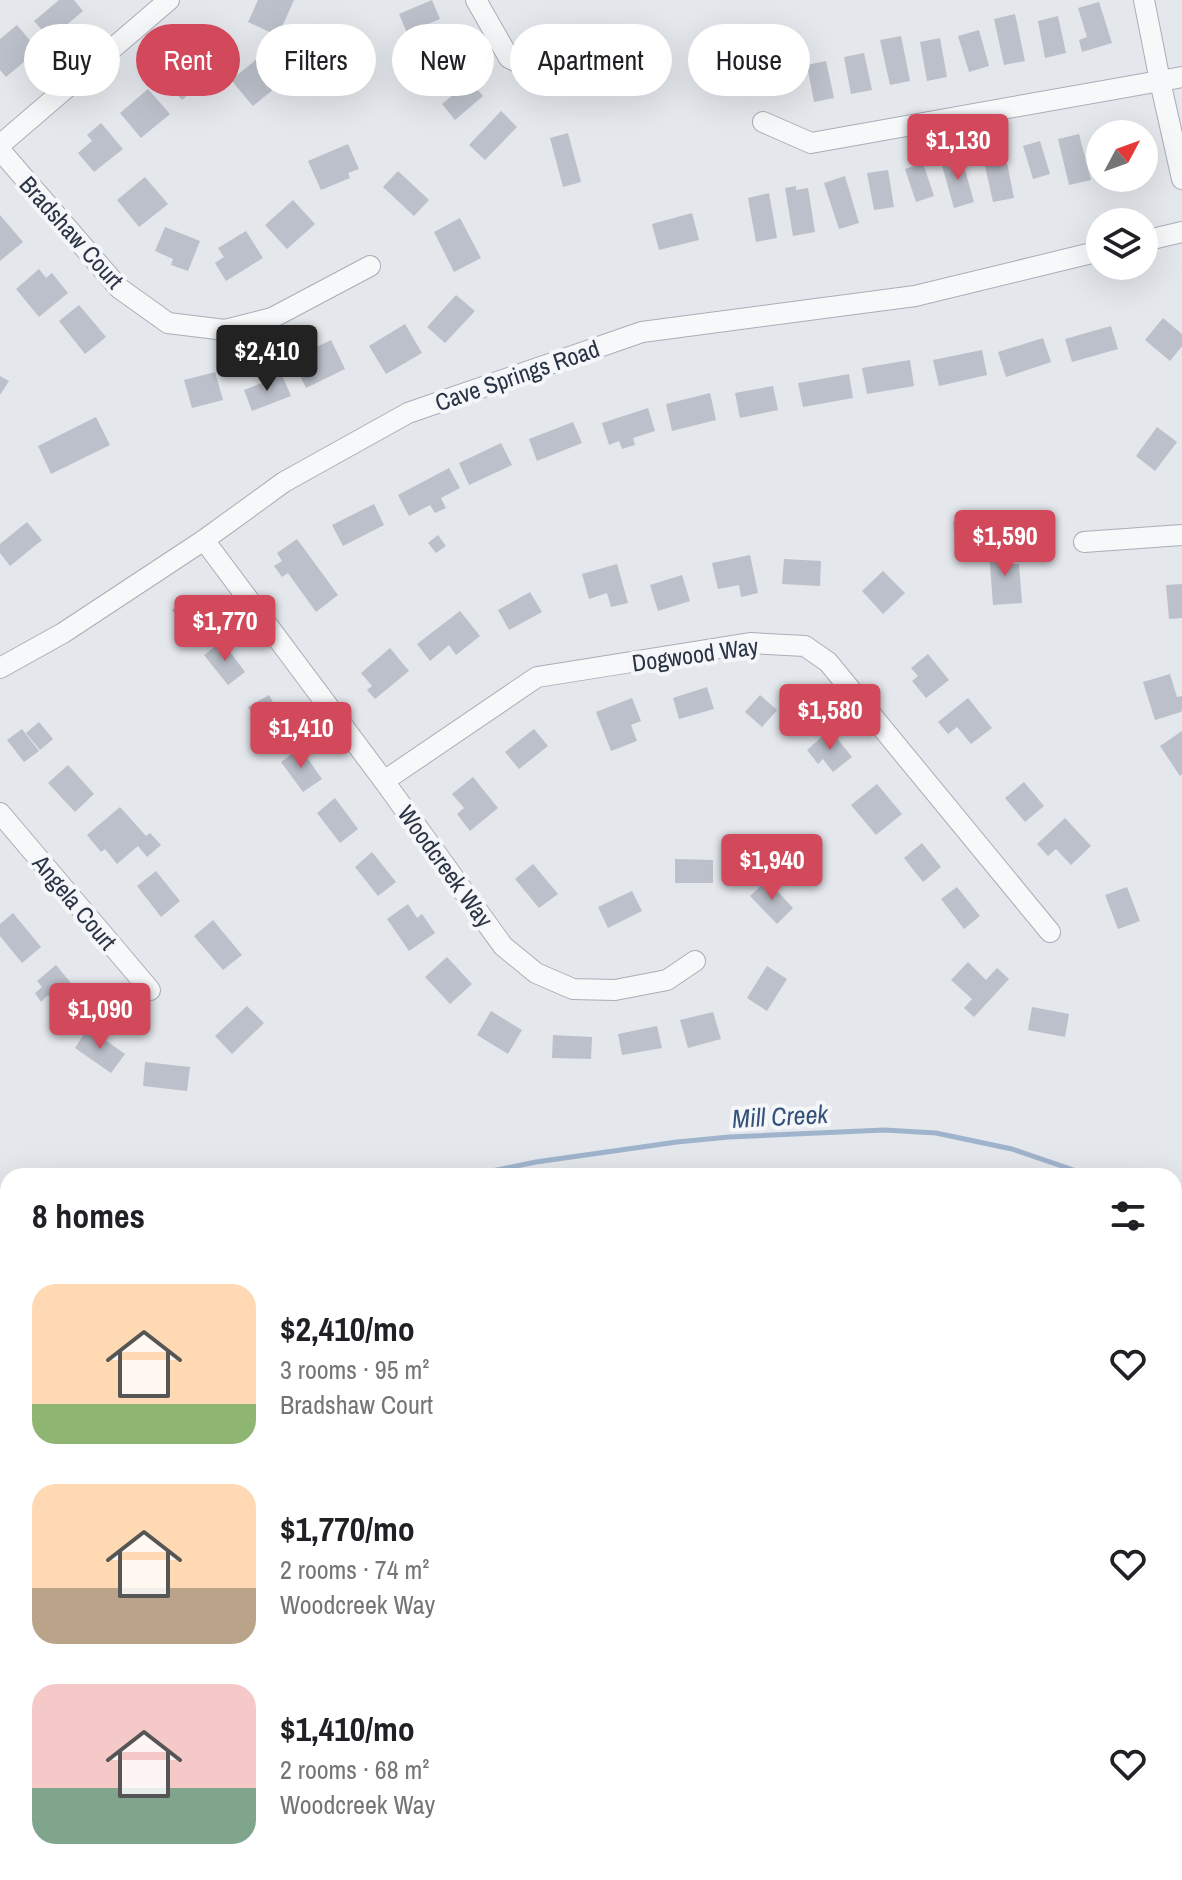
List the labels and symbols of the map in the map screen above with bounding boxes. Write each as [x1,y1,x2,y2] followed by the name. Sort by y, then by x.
[893,114,1023,182] pin: $1,130
[1086,120,1158,192] north arrow
[13,169,131,296] street label: Bradshaw Court
[202,325,332,393] pin: $2,410
[431,332,603,418] street label: Cave Springs Road
[940,510,1070,578] pin: $1,590
[160,595,290,663] pin: $1,770
[630,629,760,679] street label: Dogwood Way
[765,684,895,752] pin: $1,580
[236,702,366,770] pin: $1,410
[391,799,501,933] street label: Woodcreek Way
[707,834,837,902] pin: $1,940
[25,847,125,957] street label: Angela Court
[35,983,165,1051] pin: $1,090
[731,1096,830,1136] water label: Mill Creek

